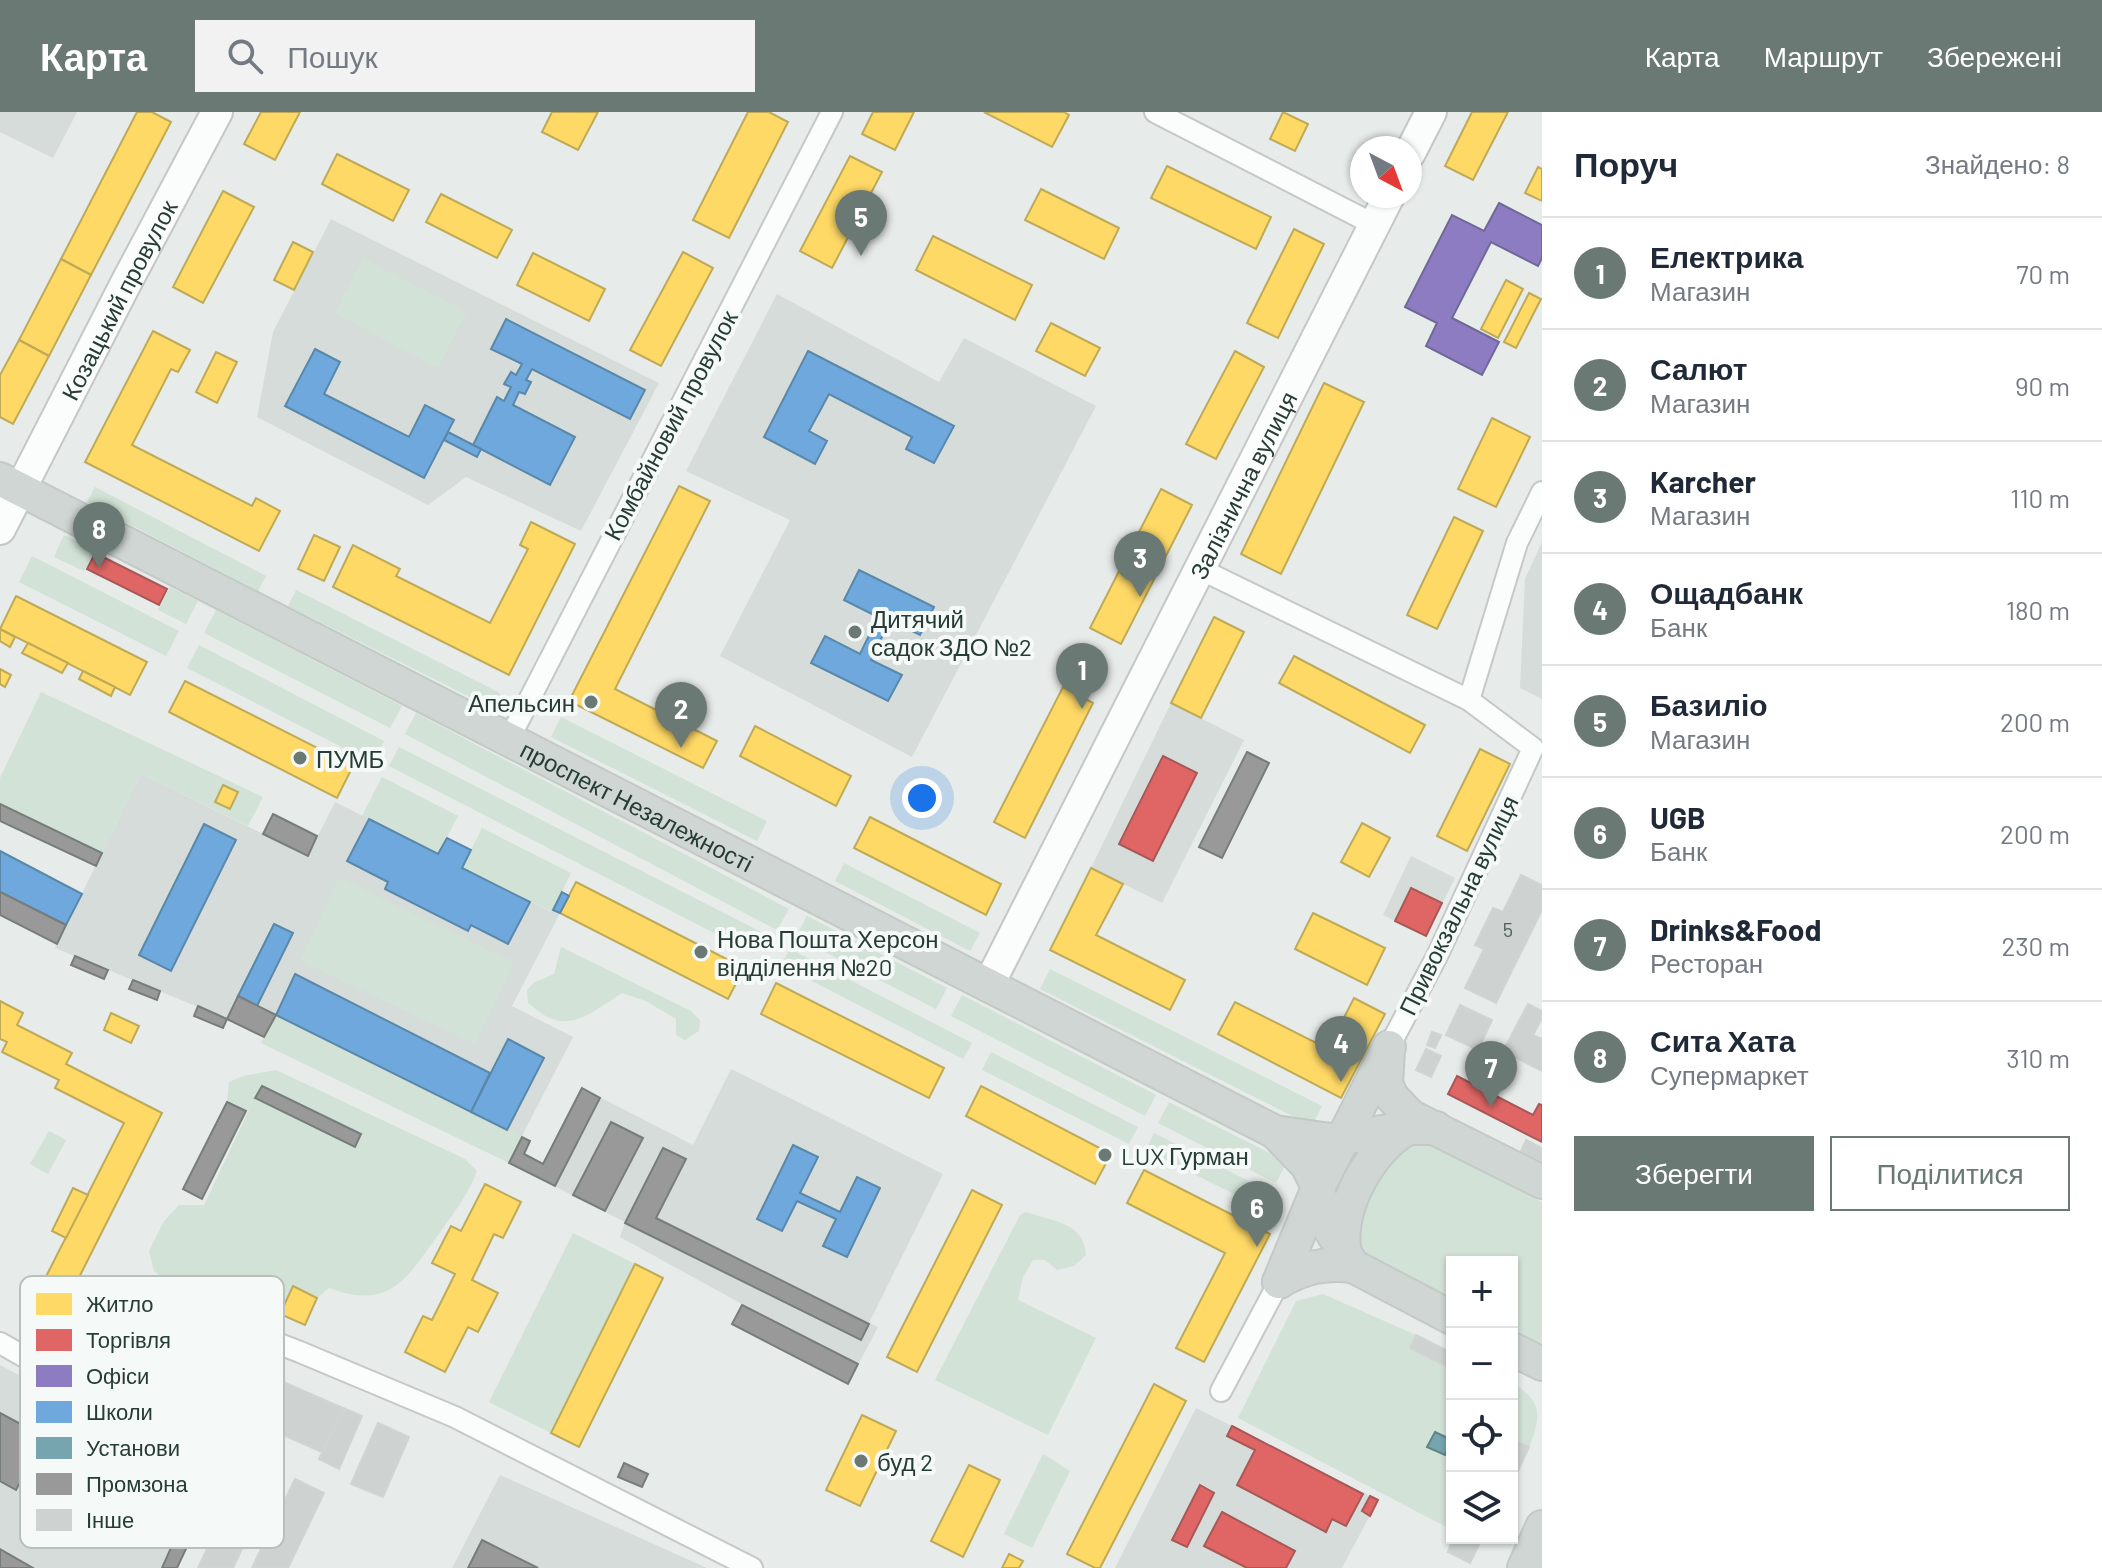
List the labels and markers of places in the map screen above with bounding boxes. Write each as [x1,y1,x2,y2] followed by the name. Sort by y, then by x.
[835,190,887,256] pin: 5
[73,502,125,568] pin: 8
[1114,531,1166,597] pin: 3
[871,604,1032,661] place label: Дитячий садок ЗДО №2
[846,623,864,641] marker: Дитячий садок ЗДО №2
[1056,643,1108,709] pin: 1
[655,682,707,748] pin: 2
[468,688,575,717] place label: Апельсин
[582,693,600,711] marker: Апельсин
[316,744,384,773] place label: ПУМБ
[291,749,309,767] marker: ПУМБ
[717,924,939,981] place label: Нова Пошта Херсон відділення №20
[692,943,710,961] marker: Нова Пошта Херсон відділення №20
[1315,1016,1367,1082] pin: 4
[1465,1041,1517,1107] pin: 7
[1121,1141,1249,1170] place label: LUX Гурман
[1096,1146,1114,1164] marker: LUX Гурман
[1231,1181,1283,1247] pin: 6
[877,1447,933,1476] place label: буд 2
[852,1452,870,1470] marker: буд 2

